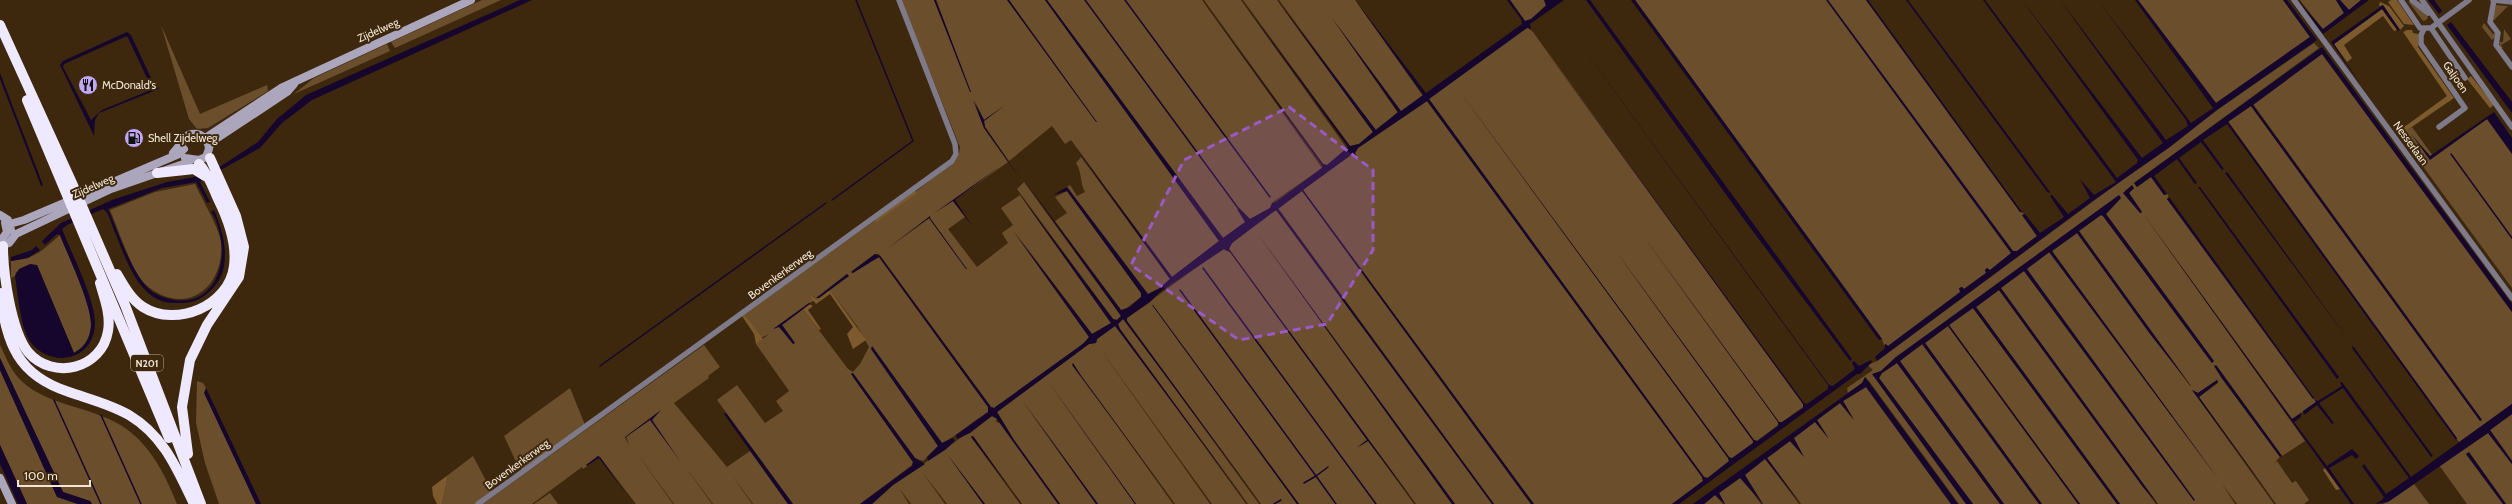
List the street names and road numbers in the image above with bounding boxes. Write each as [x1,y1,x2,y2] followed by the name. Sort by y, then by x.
[355,14,401,45] street label: Zijdelweg
[2440,58,2472,96] street label: Galjoen
[2390,118,2432,168] street label: Nesserlaan
[70,170,116,201] street label: Zijdelweg
[745,246,815,302] street label: Bovenkerkerweg
[131,355,163,371] road number: N201
[482,436,552,492] street label: Bovenkerkerweg

